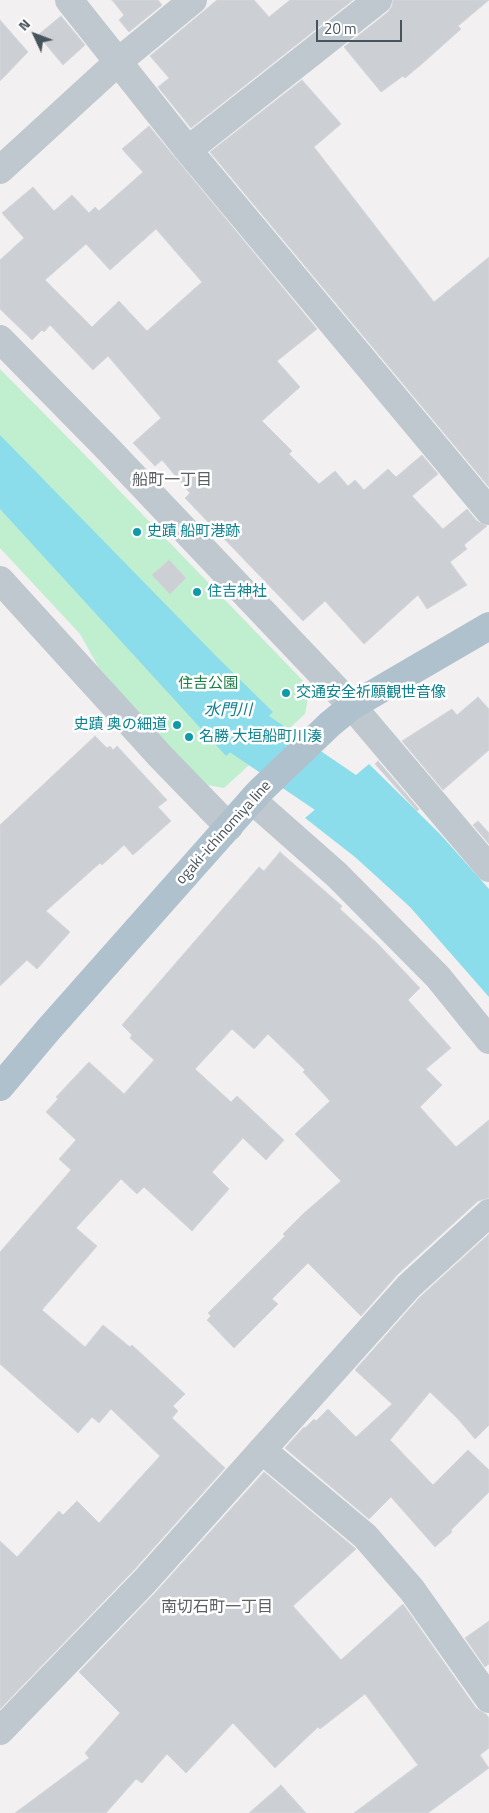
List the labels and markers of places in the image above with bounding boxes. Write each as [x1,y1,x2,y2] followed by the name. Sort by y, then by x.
[147,523,240,541] place label: 史蹟 船町港跡
[131,526,143,538] marker: 史蹟 船町港跡
[207,583,267,601] place label: 住吉神社
[191,586,203,598] marker: 住吉神社
[296,684,446,702] place label: 交通安全祈願観世音像
[280,687,292,699] marker: 交通安全祈願観世音像
[74,716,167,734] place label: 史蹟 奥の細道
[171,719,183,731] marker: 史蹟 奥の細道
[199,728,322,746] place label: 名勝 大垣船町川湊
[183,731,195,743] marker: 名勝 大垣船町川湊

